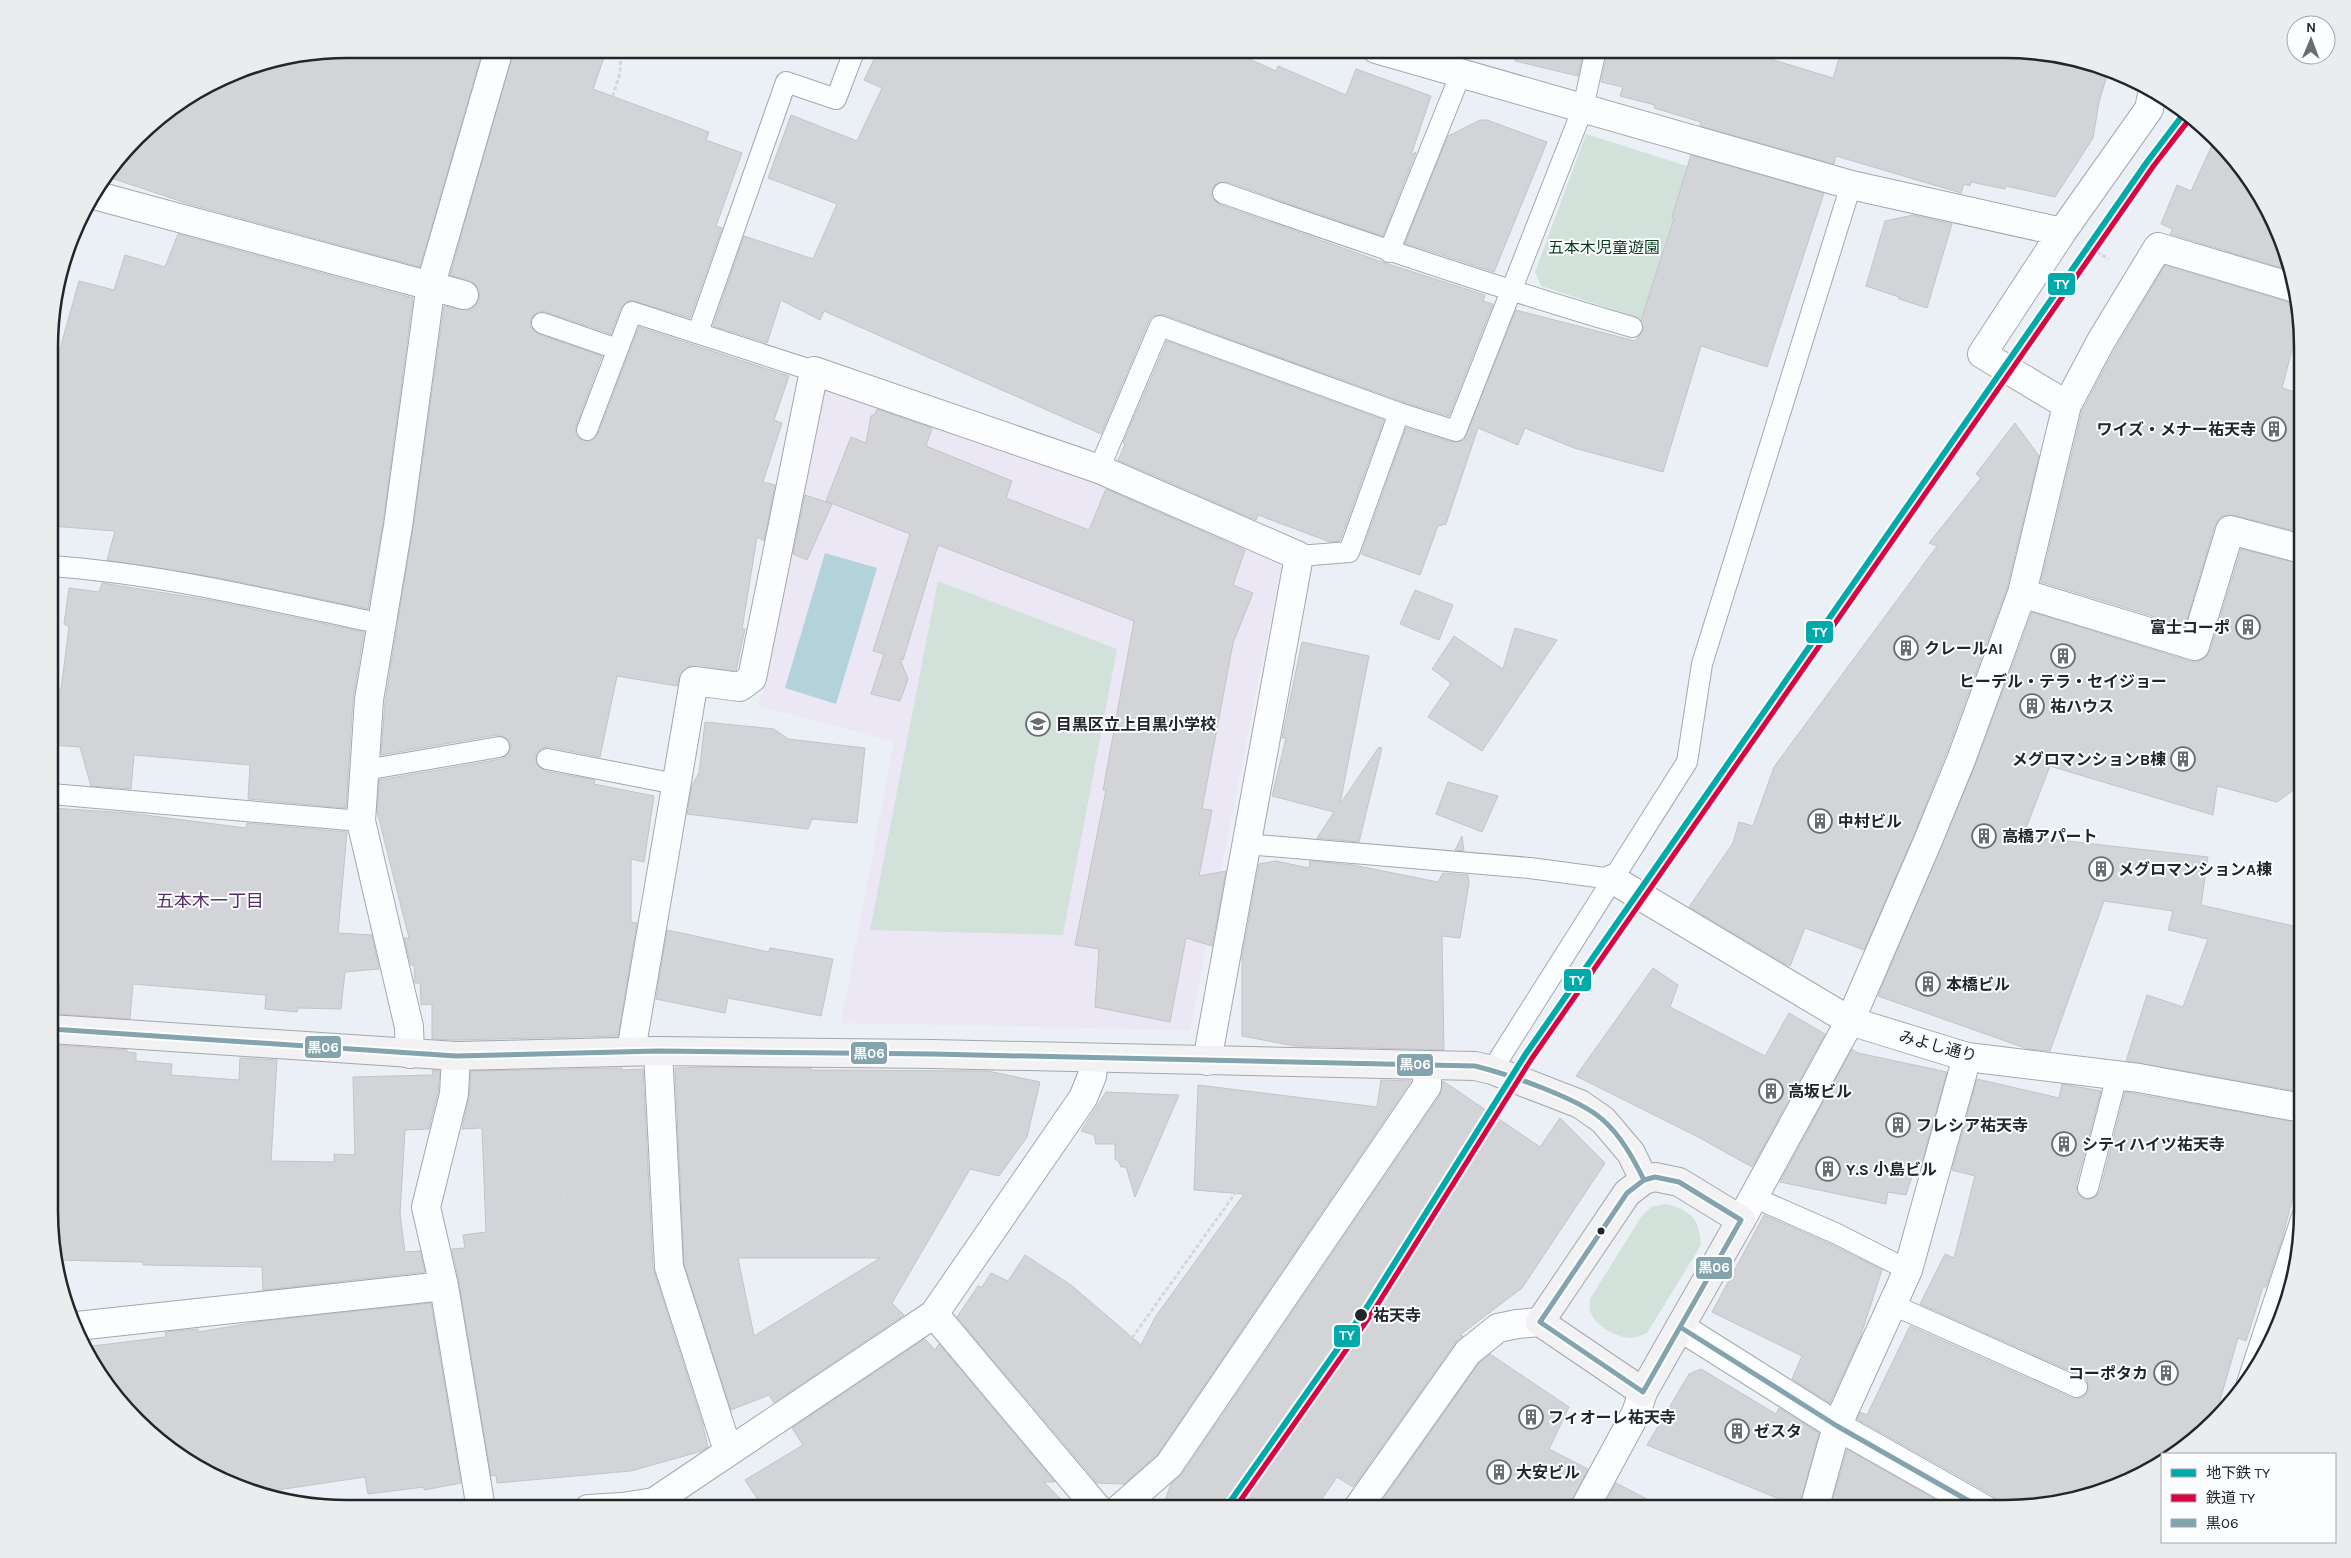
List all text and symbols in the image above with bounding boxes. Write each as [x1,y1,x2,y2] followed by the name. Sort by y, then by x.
[2286,15,2336,65] north arrow
[2306,19,2316,36] text: N
[1548,238,1660,257] park label: 五本木児童遊園
[2047,272,2076,296] line badge: TY
[2054,276,2071,293] text: TY
[2261,416,2287,442] building icon: ワイズ・メナー祐天寺
[2096,420,2256,439] place label: ワイズ・メナー祐天寺
[2235,614,2261,640] building icon: 富士コーポ
[2150,618,2230,637] place label: 富士コーポ
[1805,620,1834,644] line badge: TY
[1812,624,1829,641] text: TY
[1893,635,1919,661] building icon: クレールAI
[1924,639,2003,658] place label: クレールAI
[2050,643,2076,669] building icon: ヒーデル・テラ・セイジョー
[1959,672,2167,691] place label: ヒーデル・テラ・セイジョー
[2019,693,2045,719] building icon: 祐ハウス
[2050,697,2114,716] place label: 祐ハウス
[1025,711,1051,737] school or university icon: 目黒区立上目黒小学校
[1056,715,1216,734] place label: 目黒区立上目黒小学校
[2170,746,2196,772] building icon: メグロマンションB棟
[2012,750,2166,769] place label: メグロマンションB棟
[1807,808,1833,834] building icon: 中村ビル
[1838,812,1902,831] place label: 中村ビル
[1971,823,1997,849] building icon: 高橋アパート
[2002,827,2098,846] place label: 高橋アパート
[2088,856,2114,882] building icon: メグロマンションA棟
[2118,860,2272,879] place label: メグロマンションA棟
[156,890,264,912] district label: 五本木一丁目
[1563,968,1592,992] line badge: TY
[1915,971,1941,997] building icon: 本橋ビル
[1569,972,1586,989] text: TY
[1946,975,2010,994] place label: 本橋ビル
[1897,1026,1979,1066] street label: みよし通り
[304,1035,342,1059] line badge: 黒06
[307,1039,339,1056] text: 黒06
[850,1041,888,1065] line badge: 黒06
[853,1045,885,1062] text: 黒06
[1396,1053,1434,1077] line badge: 黒06
[1399,1056,1431,1073] text: 黒06
[1758,1078,1784,1104] building icon: 高坂ビル
[1788,1082,1852,1101] place label: 高坂ビル
[1885,1112,1911,1138] building icon: フレシア祐天寺
[1916,1116,2028,1135] place label: フレシア祐天寺
[2051,1131,2077,1157] building icon: シティハイツ祐天寺
[2082,1135,2225,1154] place label: シティハイツ祐天寺
[1815,1156,1841,1182] building icon: Y.S 小島ビル
[1846,1160,1937,1179] place label: Y.S 小島ビル
[1596,1226,1606,1236] unlabelled marker
[1695,1256,1733,1280] line badge: 黒06
[1698,1259,1730,1276] text: 黒06
[1373,1306,1421,1325] place label: 祐天寺
[1353,1307,1369,1323] marker: 祐天寺
[1333,1324,1361,1348] line badge: TY
[1339,1327,1356,1344] text: TY
[2153,1360,2179,1386] building icon: コーポタカ
[2068,1364,2148,1383] place label: コーポタカ
[1518,1404,1544,1430] building icon: フィオーレ祐天寺
[1548,1408,1676,1427] place label: フィオーレ祐天寺
[1724,1418,1750,1444] building icon: ゼスタ
[1754,1422,1802,1441] place label: ゼスタ
[2161,1453,2336,1543] legend
[1486,1459,1512,1485] building icon: 大安ビル
[1516,1463,1580,1482] place label: 大安ビル
[2206,1464,2271,1482] text: 地下鉄 TY
[2206,1489,2256,1507] text: 鉄道 TY
[2206,1514,2239,1532] text: 黒06

